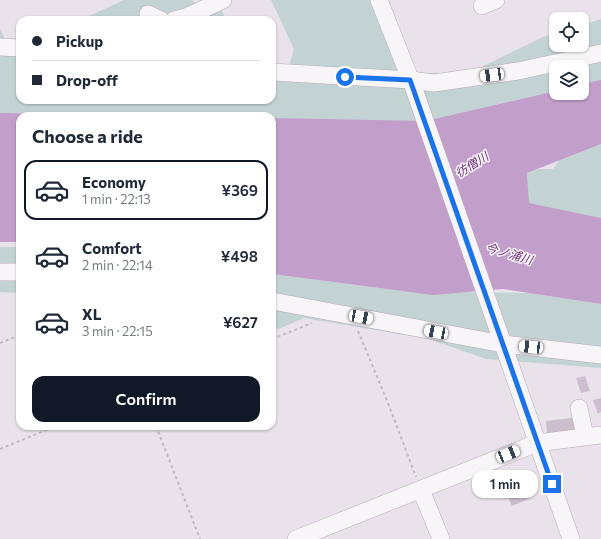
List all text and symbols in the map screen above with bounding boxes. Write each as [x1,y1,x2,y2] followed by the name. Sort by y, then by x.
[549,12,589,100] map controls
[549,12,589,52] button: locate
[56,32,103,50] text: Pickup
[549,60,589,100] button: layers
[479,67,505,83] car
[336,68,354,86] route start
[56,71,118,89] text: Drop-off
[32,125,143,147] text: Choose a ride
[452,148,492,180] water label: 彷僧川
[34,172,70,208] icon: car
[82,173,146,191] text: Economy
[222,181,258,199] text: ¥369
[82,191,151,207] text: 1 min · 22:13
[34,238,70,274] icon: car
[82,239,142,257] text: Comfort
[484,240,536,267] water label: 今ノ浦川
[221,247,258,265] text: ¥498
[82,257,153,273] text: 2 min · 22:14
[34,304,70,340] icon: car
[82,305,101,323] text: XL
[348,309,374,325] car
[223,313,258,331] text: ¥627
[82,323,153,339] text: 3 min · 22:15
[423,324,449,340] car
[518,340,544,354] car
[32,376,260,422] button: Confirm
[495,444,521,464] car
[472,470,538,498] callout: 1 min
[543,475,561,493] route end
[490,476,520,492] text: 1 min

